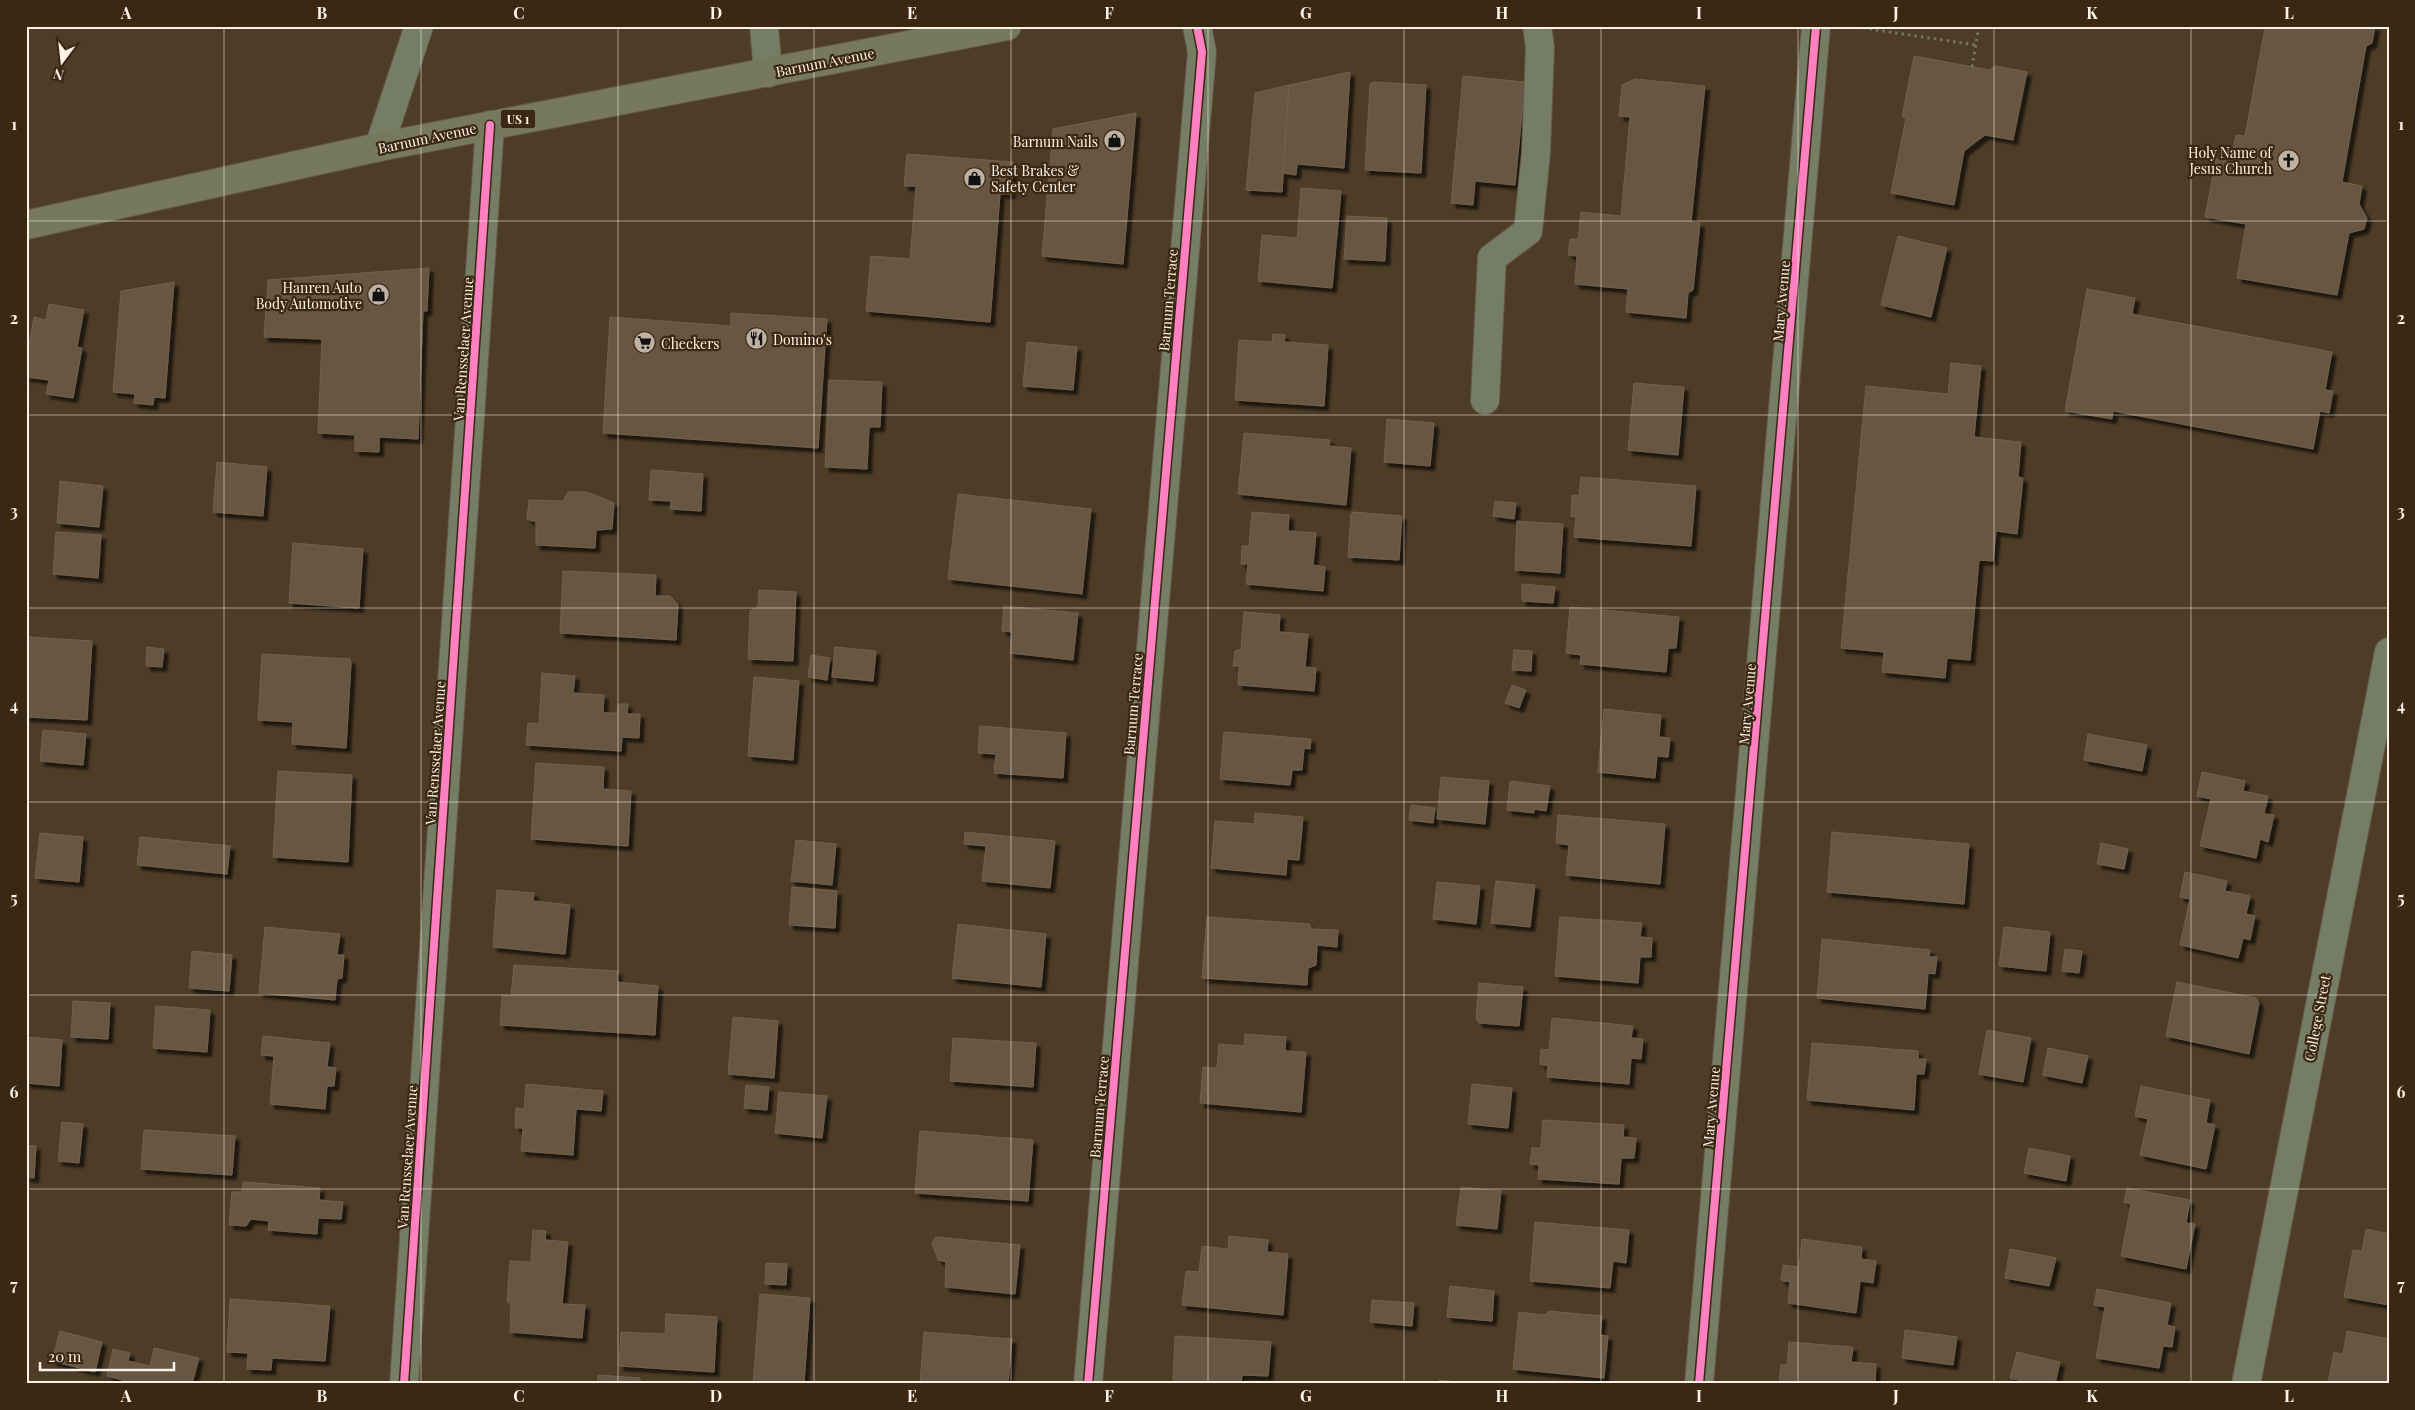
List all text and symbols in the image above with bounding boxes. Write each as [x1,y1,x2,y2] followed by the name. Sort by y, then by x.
[120,2,132,23] text: A
[317,2,328,23] text: B
[513,2,525,23] text: C
[710,2,722,23] text: D
[907,2,917,23] text: E
[1104,2,1114,23] text: F
[1300,2,1312,23] text: G
[1496,2,1509,23] text: H
[1696,2,1702,23] text: I
[1892,2,1899,23] text: J
[2086,2,2098,23] text: K
[2284,2,2294,23] text: L
[38,38,88,88] north arrow
[774,43,876,81] street label: Barnum Avenue
[51,65,66,86] text: N
[500,110,536,128] road number: US 1
[11,113,17,134] text: 1
[2398,113,2404,134] text: 1
[376,118,478,158] street label: Barnum Avenue
[1102,129,1126,153] shop icon: Barnum Nails
[1013,132,1098,151] place label: Barnum Nails
[2188,143,2273,178] place label: Holy Name of Jesus Church
[2276,148,2300,172] church icon: Holy Name of Jesus Church
[991,161,1079,196] place label: Best Brakes & Safety Center
[963,166,987,190] shop icon: Best Brakes & Safety Center
[1154,248,1182,352] street label: Barnum Terrace
[1768,260,1794,342] street label: Mary Avenue
[448,276,478,423] street label: Van Rensselaer Avenue
[256,278,362,313] place label: Hanren Auto Body Automotive
[366,283,390,307] shop icon: Hanren Auto Body Automotive
[10,307,18,328] text: 2
[2397,307,2405,328] text: 2
[745,327,769,351] restaurant icon: Domino's
[773,330,832,349] place label: Domino's
[633,331,657,355] supermarket icon: Checkers
[661,334,720,353] place label: Checkers
[10,500,18,521] text: 3
[2397,500,2405,521] text: 3
[1119,652,1147,756] street label: Barnum Terrace
[1734,663,1760,745] street label: Mary Avenue
[420,680,450,827] street label: Van Rensselaer Avenue
[10,694,18,715] text: 4
[2397,694,2405,715] text: 4
[10,887,18,908] text: 5
[2397,887,2405,908] text: 5
[2299,972,2335,1063] street label: College Street
[1085,1055,1113,1159] street label: Barnum Terrace
[1698,1066,1724,1148] street label: Mary Avenue
[10,1081,19,1102] text: 6
[2397,1081,2406,1102] text: 6
[392,1084,422,1231] street label: Van Rensselaer Avenue
[10,1274,18,1295] text: 7
[2397,1274,2405,1295] text: 7
[40,1340,174,1372] scale bar
[48,1346,82,1366] text: 20 m
[120,1385,132,1406] text: A
[317,1385,328,1406] text: B
[513,1385,525,1406] text: C
[710,1385,722,1406] text: D
[907,1385,917,1406] text: E
[1104,1385,1114,1406] text: F
[1300,1385,1312,1406] text: G
[1496,1385,1509,1406] text: H
[1696,1385,1702,1406] text: I
[1892,1385,1899,1406] text: J
[2086,1385,2098,1406] text: K
[2284,1385,2294,1406] text: L

